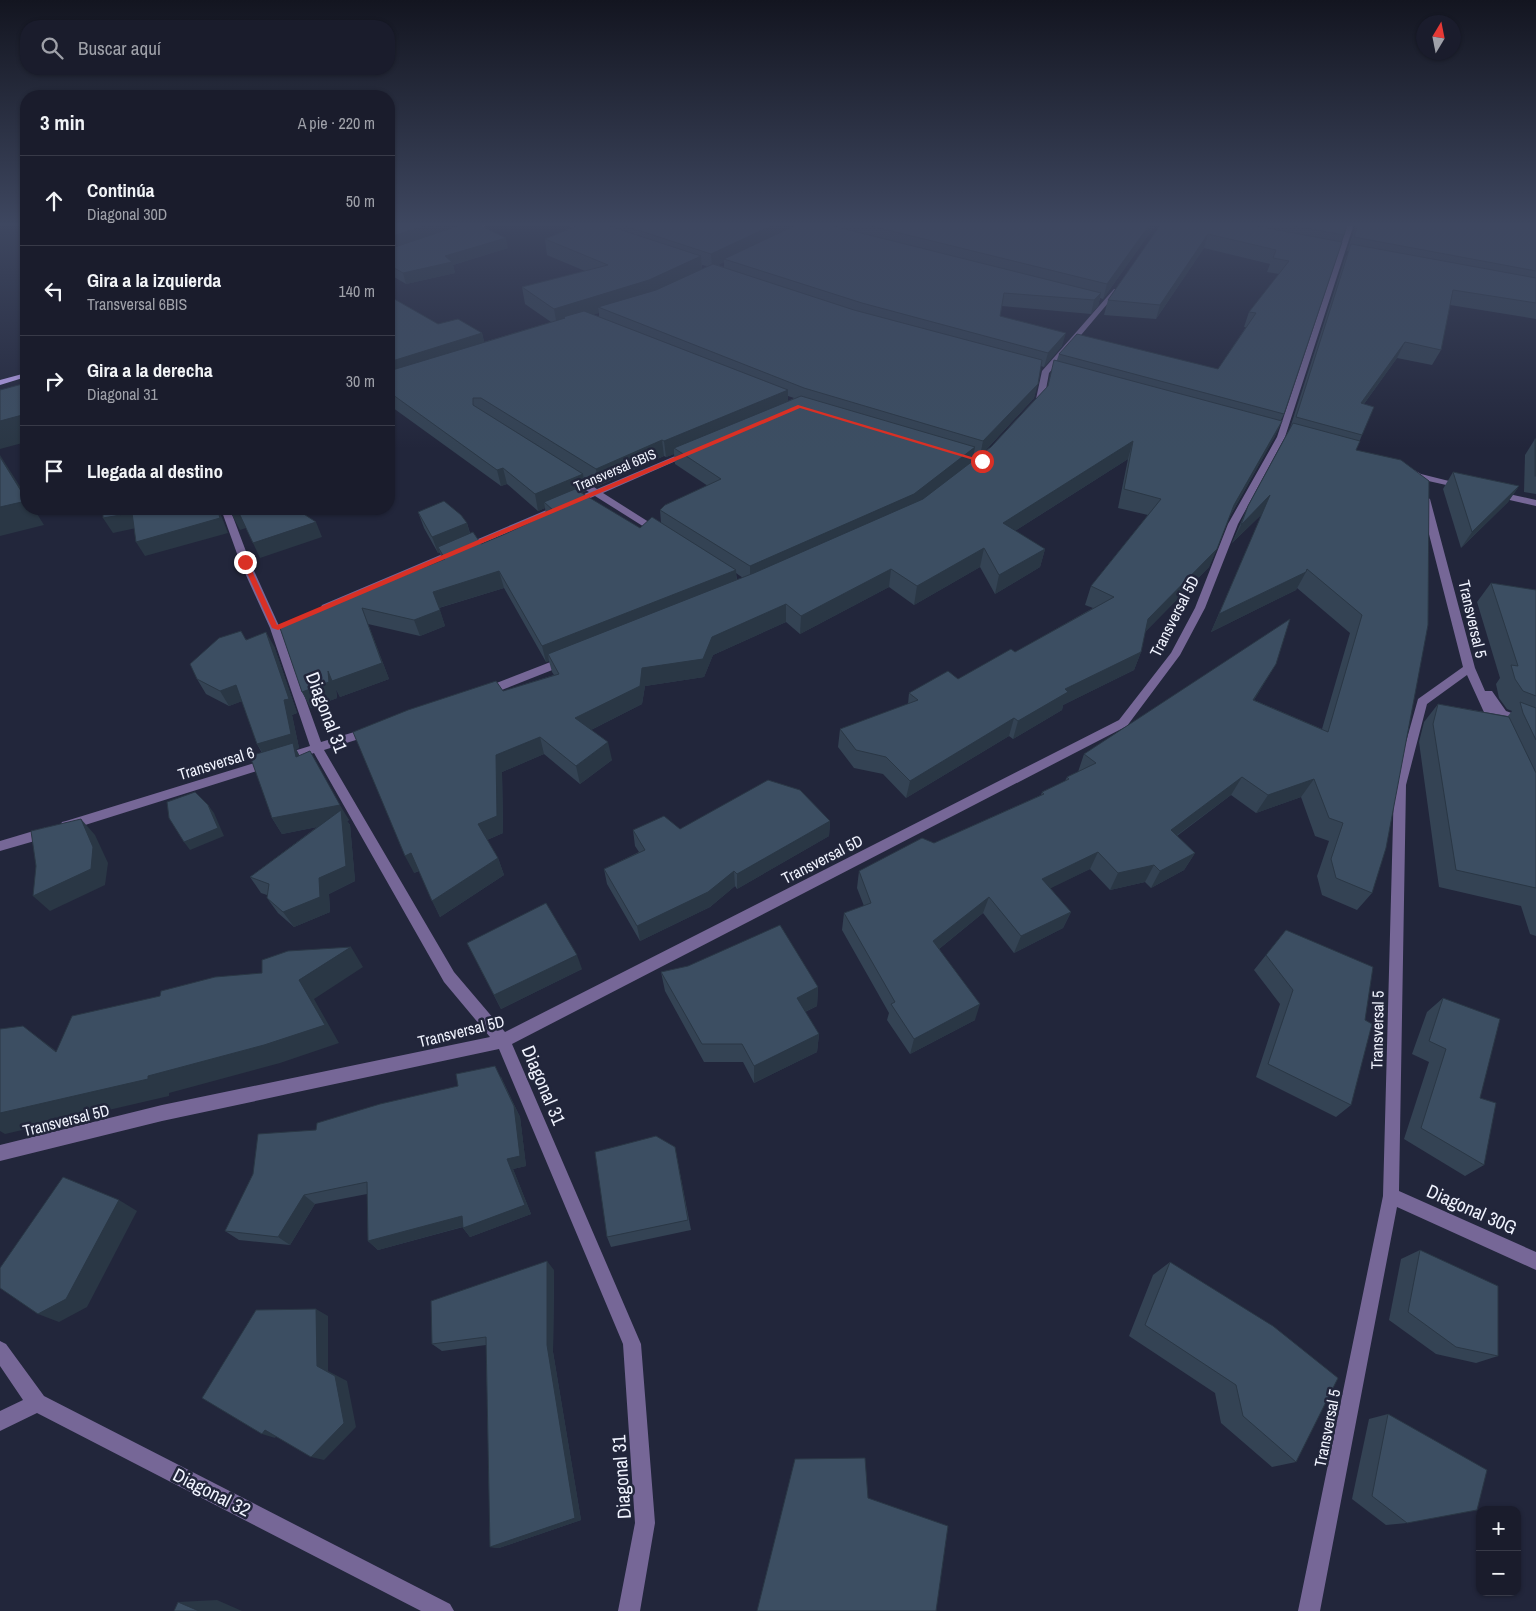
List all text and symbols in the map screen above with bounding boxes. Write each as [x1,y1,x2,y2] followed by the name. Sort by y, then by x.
[1416,15,1461,60] north arrow
[20,20,395,75] search box
[38,34,66,62] icon: search
[78,35,161,61] text: Buscar aquí
[40,108,85,137] text: 3 min
[298,112,375,134] text: A pie · 220 m
[87,177,155,203] text: Continúa
[40,187,68,215] icon: ahead
[346,190,375,212] text: 50 m
[87,203,167,225] text: Diagonal 30D
[87,267,221,293] text: Gira a la izquierda
[40,277,68,305] icon: left
[339,280,375,302] text: 140 m
[87,293,187,315] text: Transversal 6BIS
[87,357,213,383] text: Gira a la derecha
[40,367,68,395] icon: right
[346,370,375,392] text: 30 m
[87,383,158,405] text: Diagonal 31
[571,444,659,495] street label: Transversal 6BIS
[971,450,994,473] route start
[40,457,68,485] icon: arrive
[87,458,223,484] text: Llegada al destino
[234,551,257,574] route end
[1144,572,1204,660] street label: Transversal 5D
[1453,578,1493,660] street label: Transversal 5
[300,668,354,756] street label: Diagonal 31
[175,741,257,785] street label: Transversal 6
[778,829,866,889] street label: Transversal 5D
[1365,990,1389,1070] street label: Transversal 5
[415,1010,507,1052] street label: Transversal 5D
[516,1041,573,1129] street label: Diagonal 31
[20,1099,112,1141] street label: Transversal 5D
[1423,1178,1521,1240] street label: Diagonal 30G
[1309,1387,1345,1469] street label: Transversal 5
[605,1434,637,1520] street label: Diagonal 31
[169,1461,255,1523] street label: Diagonal 32
[1476,1506,1521,1596] map controls
[1476,1506,1521,1551] button: +
[1476,1551,1521,1596] button: −

